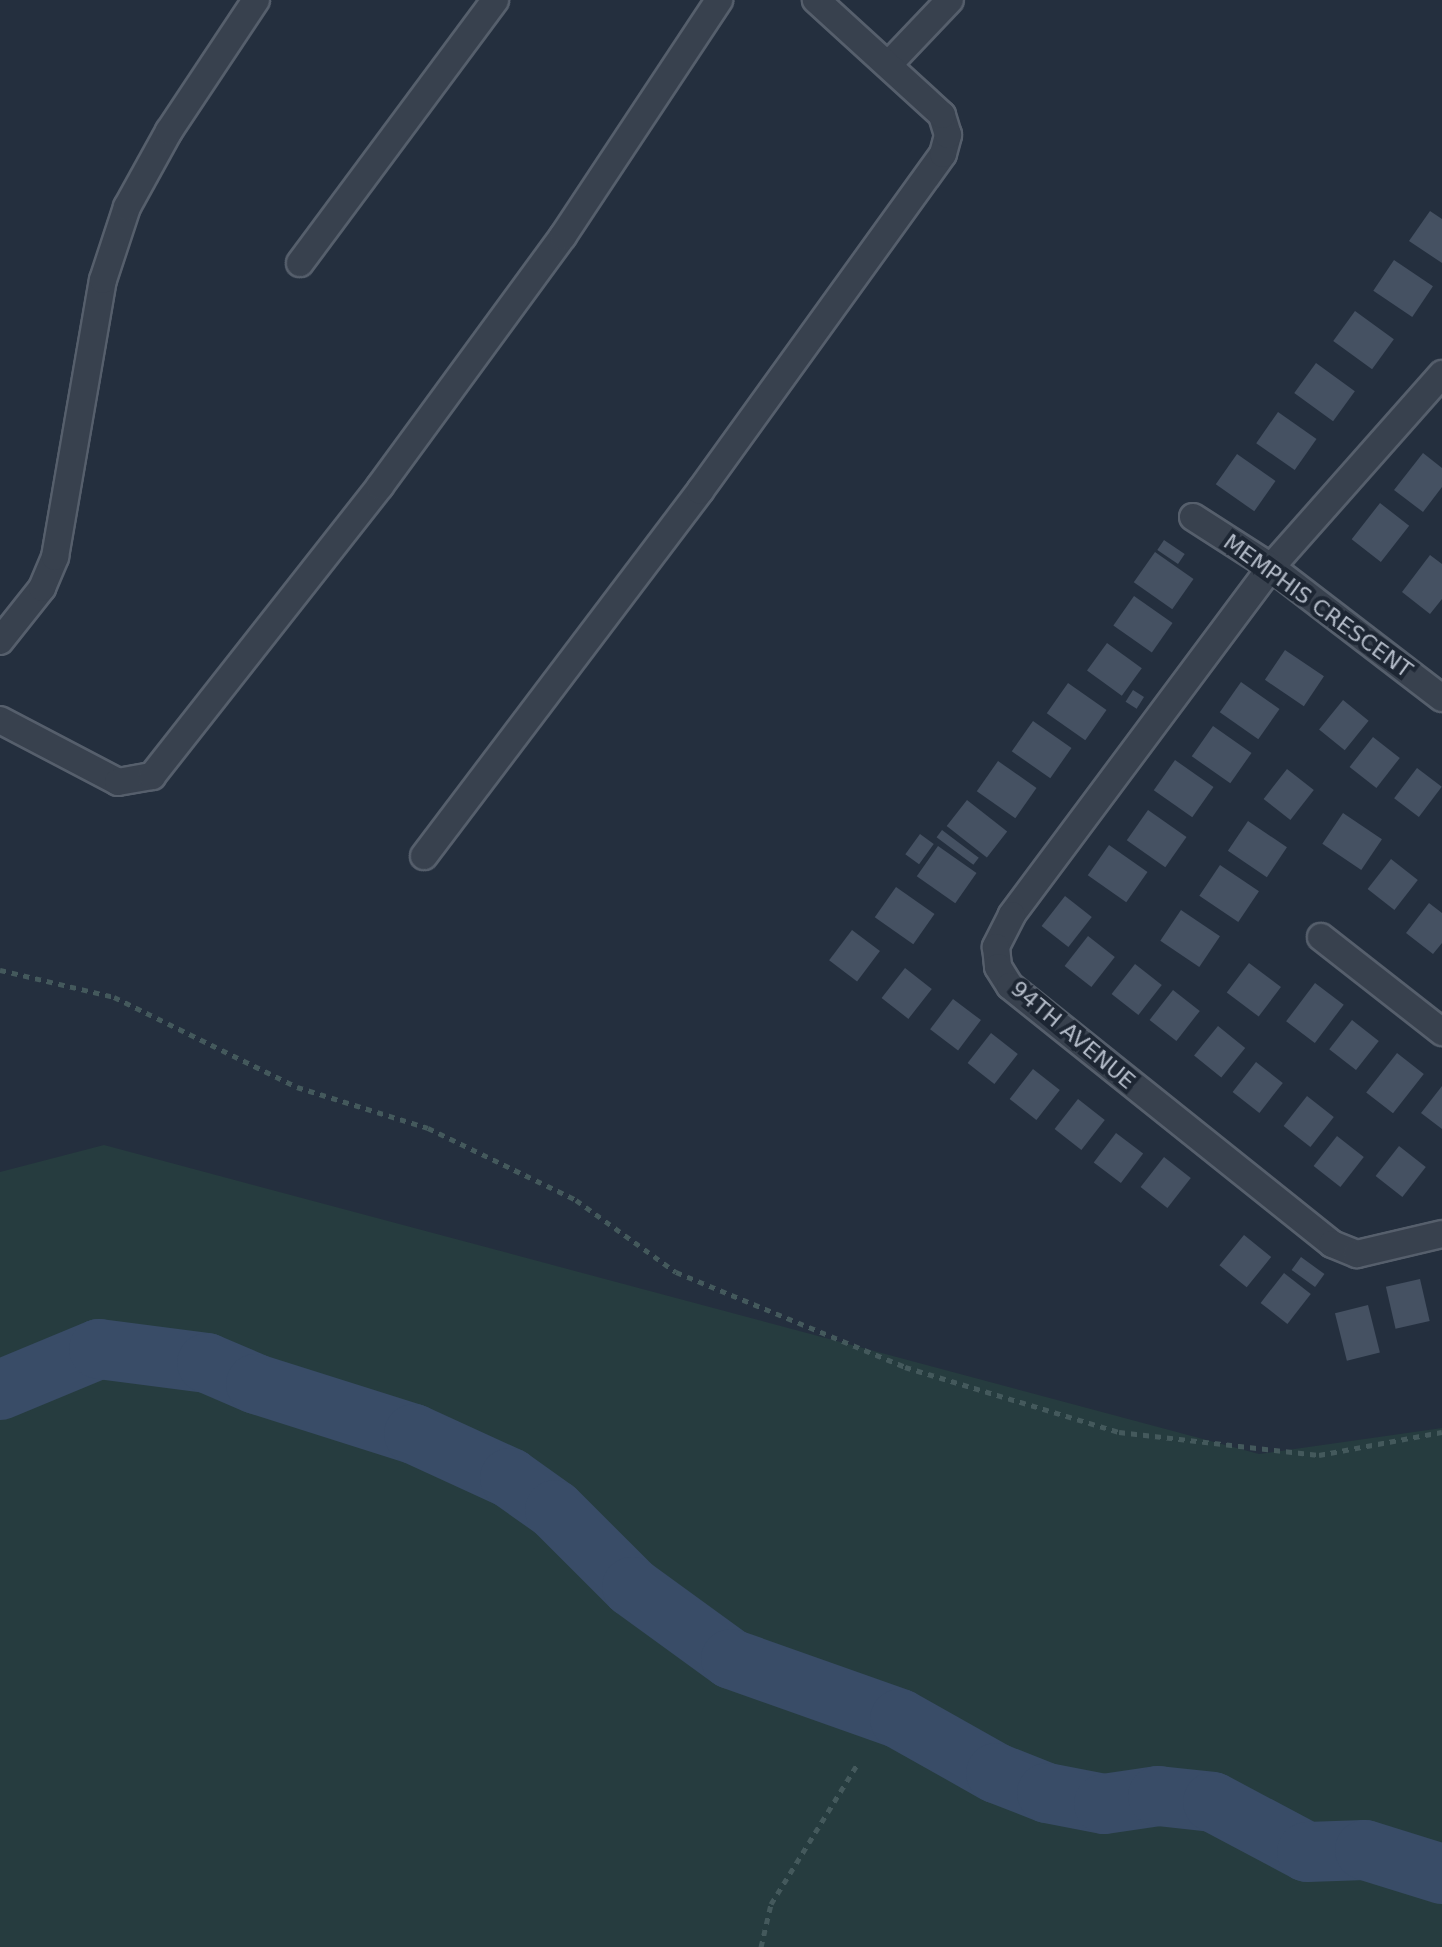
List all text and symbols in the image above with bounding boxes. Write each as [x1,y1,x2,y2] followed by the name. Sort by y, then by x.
[1219,529,1417,683] street label: MEMPHIS CRESCENT
[1006,975,1140,1095] street label: 94TH AVENUE

